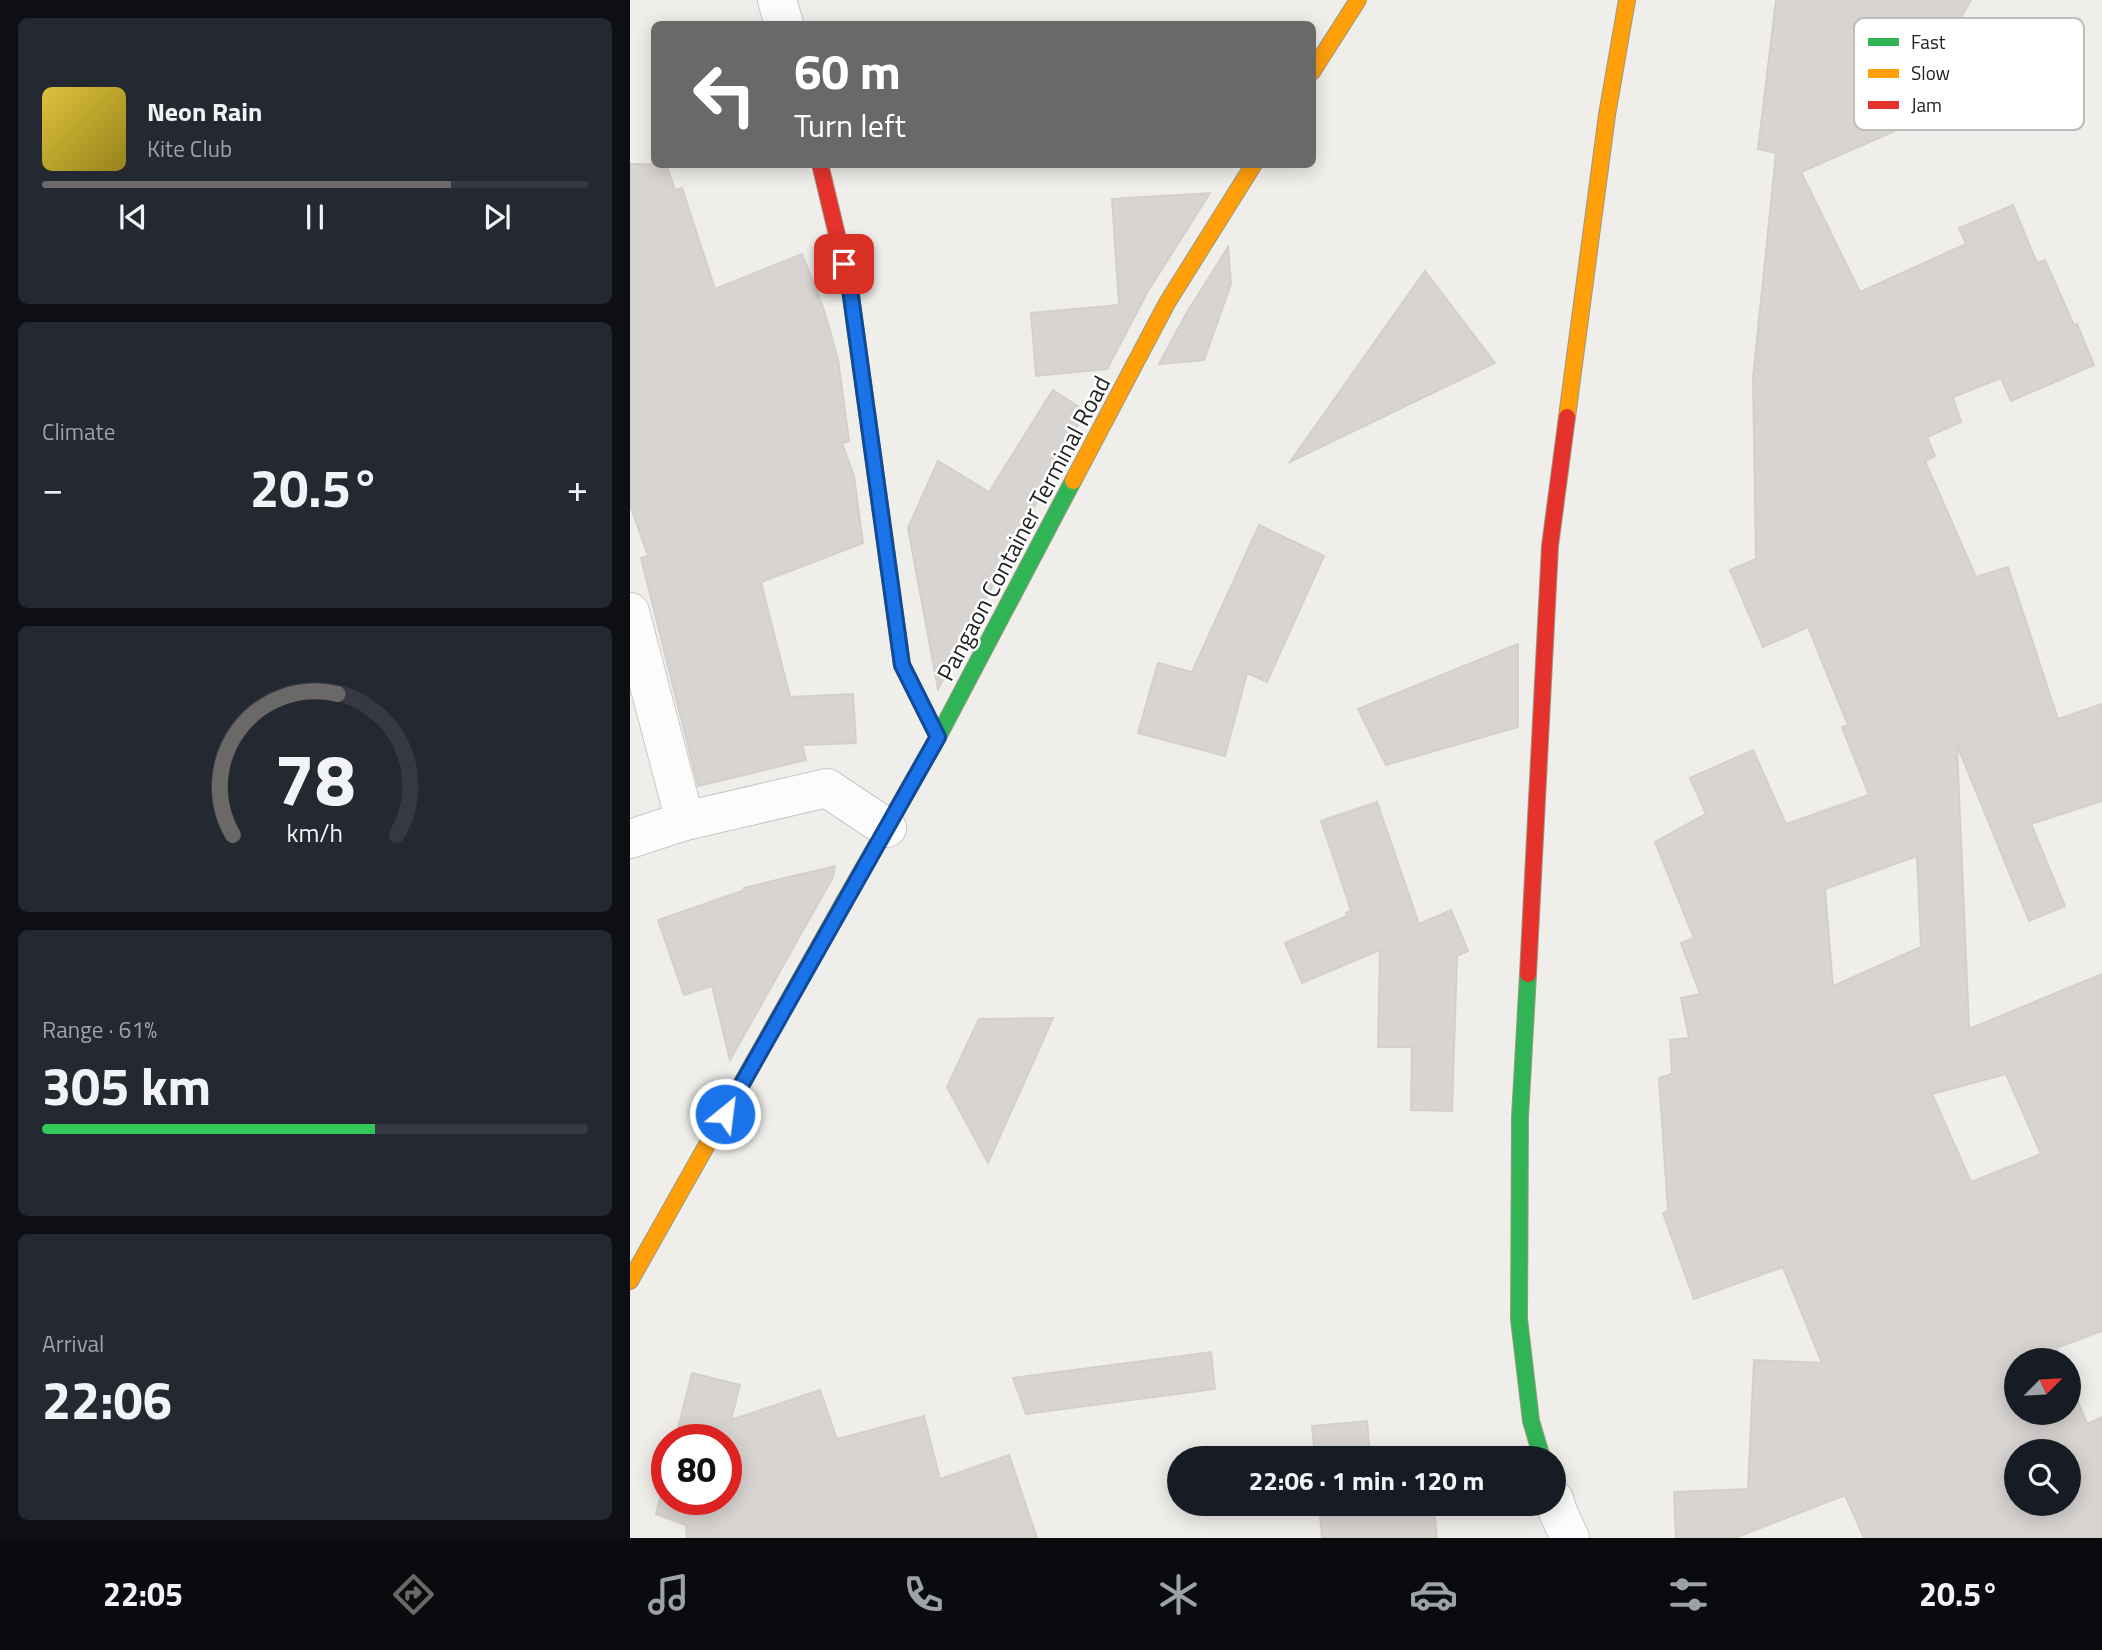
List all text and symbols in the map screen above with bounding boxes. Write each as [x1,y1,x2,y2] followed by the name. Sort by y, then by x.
[1854,18,2084,130] legend
[1911,27,1946,56] text: Fast
[794,33,901,108] text: 60 m
[679,49,770,140] icon: left
[1911,58,1950,87] text: Slow
[1911,90,1942,119] text: Jam
[147,92,262,131] text: Neon Rain
[794,101,906,149] text: Turn left
[147,131,232,166] text: Kite Club
[114,198,152,236] icon: previous
[296,198,334,236] icon: pause
[478,198,516,236] icon: next
[814,234,874,294] pin
[825,245,863,283] icon: arrive
[927,369,1119,687] street label: Pangaon Container Terminal Road
[42,414,115,449] text: Climate
[250,448,380,527] text: 20.5°
[42,459,63,517] text: −
[567,459,588,517] text: +
[274,723,356,833] text: 78
[287,814,343,852] text: km/h
[42,1012,157,1047] text: Range · 61%
[42,1046,211,1125] text: 305 km
[688,1077,762,1151] position arrow
[42,1326,104,1361] text: Arrival
[2004,1348,2081,1424] north arrow
[2004,1348,2081,1516] map controls
[42,1360,172,1439] text: 22:06
[651,1424,742,1515] speed limit sign: 80
[2004,1439,2081,1516] button: search
[1249,1461,1484,1500] text: 22:06 · 1 min · 120 m
[103,1570,183,1618] text: 22:05
[389,1570,438,1619] icon: directions
[644,1570,693,1619] icon: music
[899,1570,948,1619] icon: phone
[1154,1570,1203,1619] icon: climate
[1409,1570,1458,1619] icon: car
[1664,1570,1713,1619] icon: filters
[1919,1570,1999,1618] text: 20.5°

